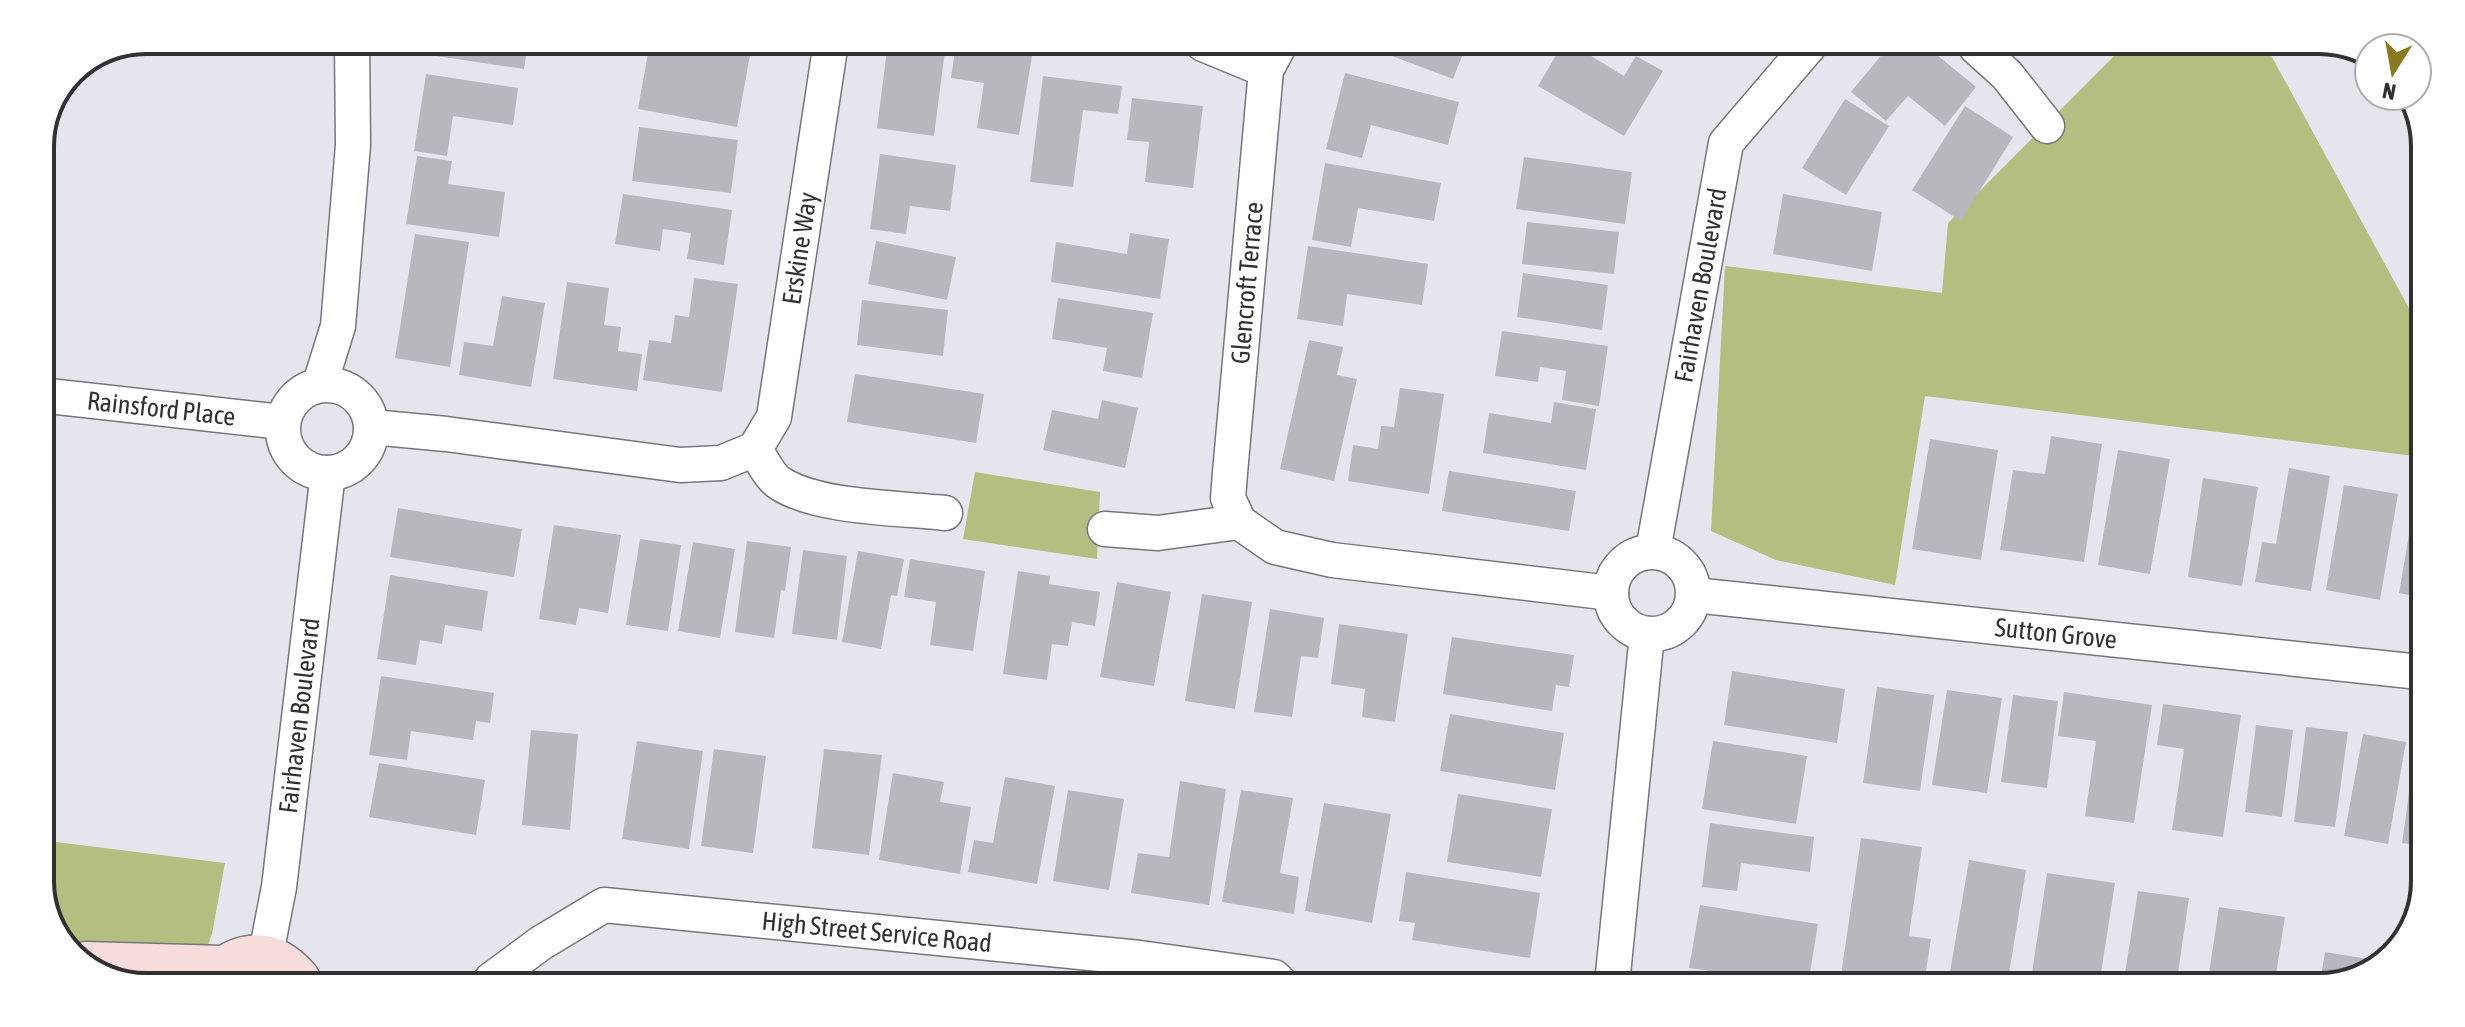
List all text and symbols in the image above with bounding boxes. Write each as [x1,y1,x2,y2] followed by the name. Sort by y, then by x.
[2353,32,2433,112] north arrow
[2380,78,2398,106] text: N
[1668,186,1733,385] street label: Fairhaven Boulevard
[776,190,823,307] street label: Erskine Way
[1225,201,1269,365] street label: Glencroft Terrace
[86,385,237,432] street label: Rainsford Place
[1994,612,2118,655] street label: Sutton Grove
[273,616,326,815] street label: Fairhaven Boulevard
[761,906,993,958] street label: High Street Service Road

